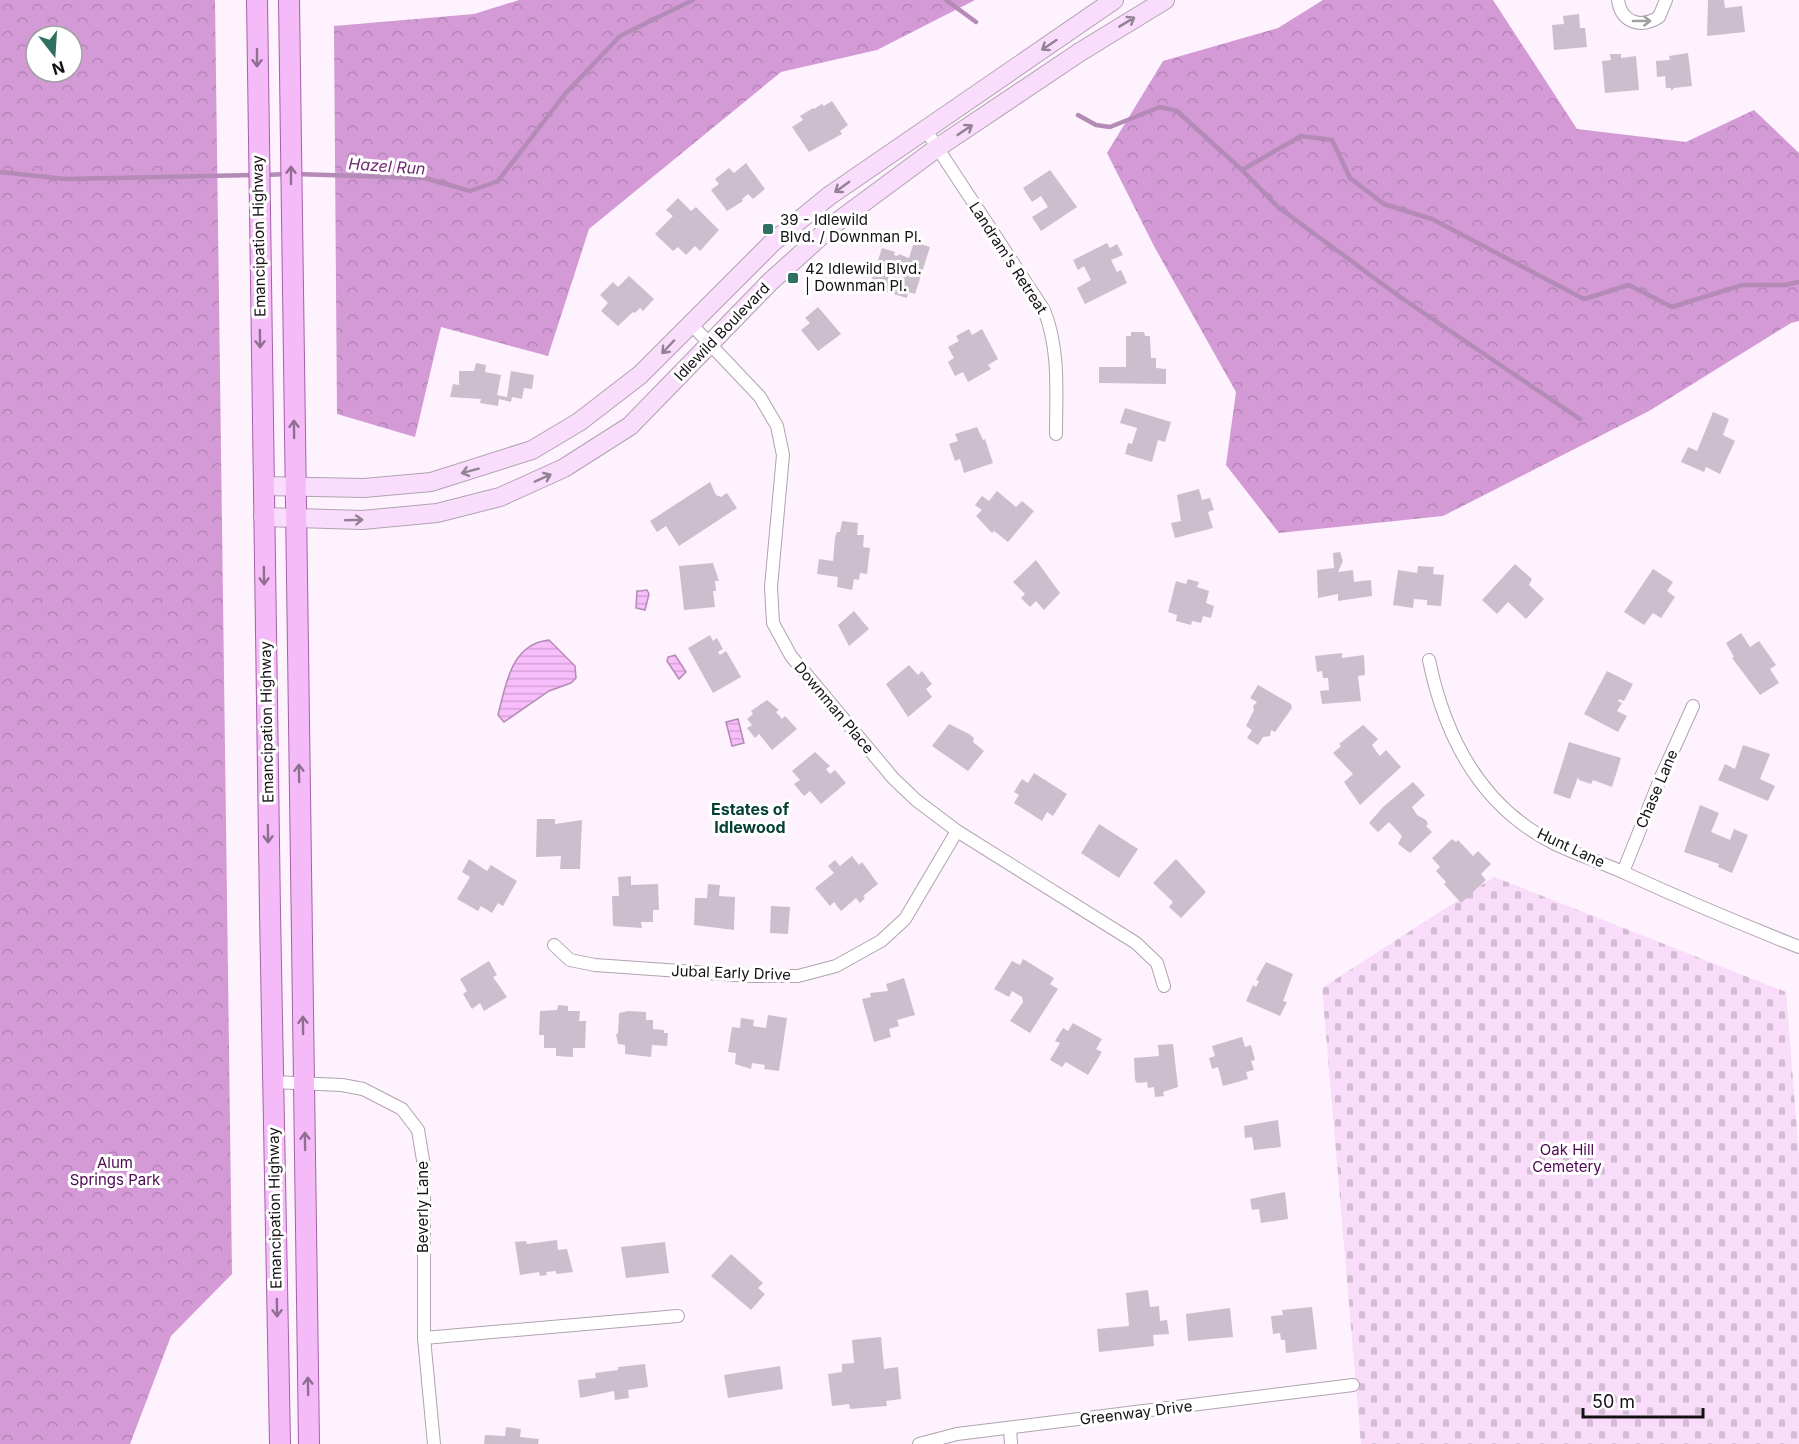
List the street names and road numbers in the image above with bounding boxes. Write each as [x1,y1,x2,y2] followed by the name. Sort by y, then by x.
[248,154,269,317] street label: Emancipation Highway
[965,198,1052,317] street label: Landram's Retreat
[670,279,773,385] street label: Idlewild Boulevard
[256,640,277,803] street label: Emancipation Highway
[790,658,878,758] street label: Downman Place
[1631,747,1682,831] street label: Chase Lane
[1534,824,1608,871] street label: Hunt Lane
[671,961,791,984] street label: Jubal Early Drive
[264,1126,285,1289] street label: Emancipation Highway
[413,1161,432,1253] street label: Beverly Lane
[1079,1396,1193,1429] street label: Greenway Drive

